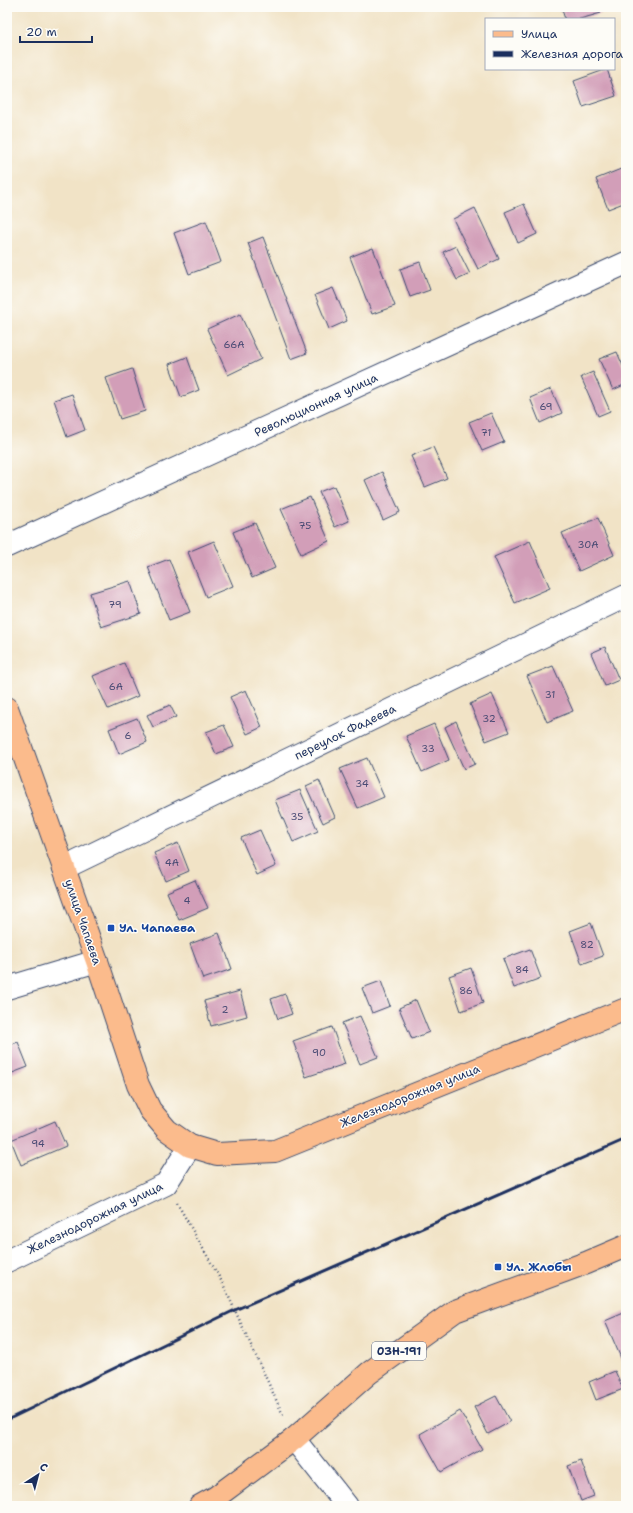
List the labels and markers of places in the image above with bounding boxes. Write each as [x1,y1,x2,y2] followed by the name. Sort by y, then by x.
[119,920,196,936] place label: Ул. Чапаева
[106,923,116,933] marker: Ул. Чапаева
[506,1259,572,1275] place label: Ул. Жлобы
[493,1262,503,1272] marker: Ул. Жлобы

